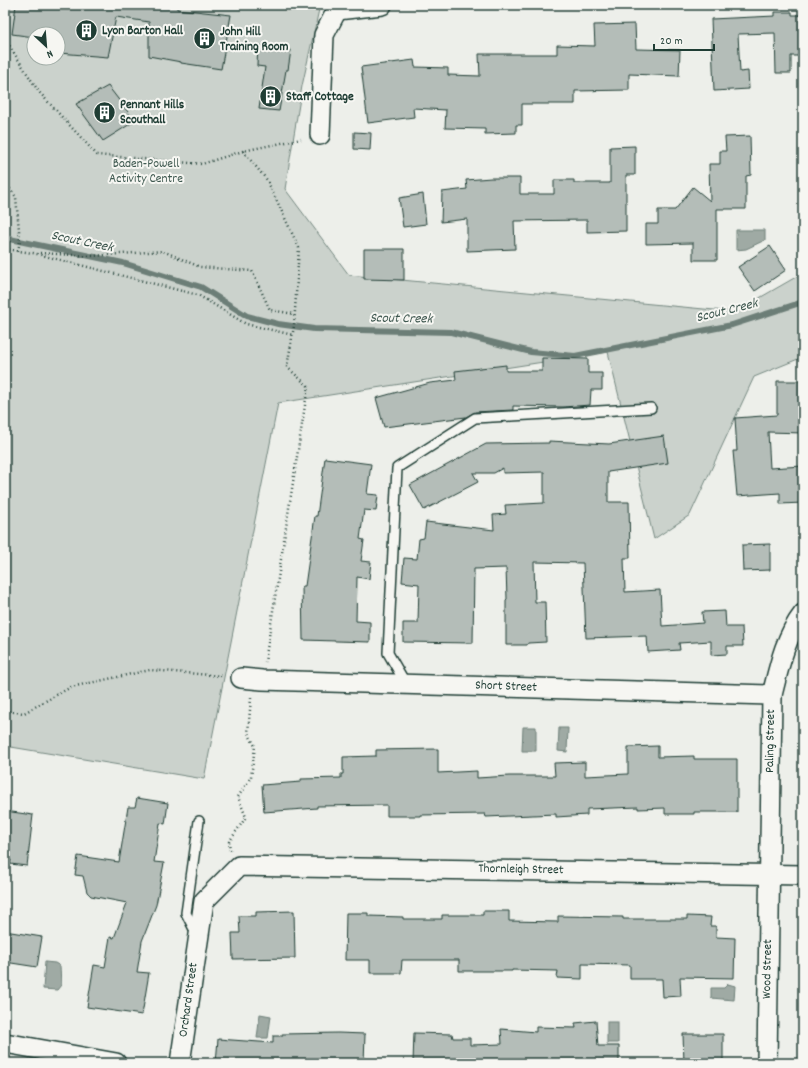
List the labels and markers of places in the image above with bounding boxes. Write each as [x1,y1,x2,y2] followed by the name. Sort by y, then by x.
[74,18,100,44] building icon: Lyon Barton Hall
[102,22,184,41] place label: Lyon Barton Hall
[220,23,288,57] place label: John Hill Training Room
[192,26,218,52] building icon: John Hill Training Room
[258,84,284,110] building icon: Staff Cottage
[286,88,354,107] place label: Staff Cottage
[120,96,185,130] place label: Pennant Hills Scouthall
[92,99,118,125] building icon: Pennant Hills Scouthall

